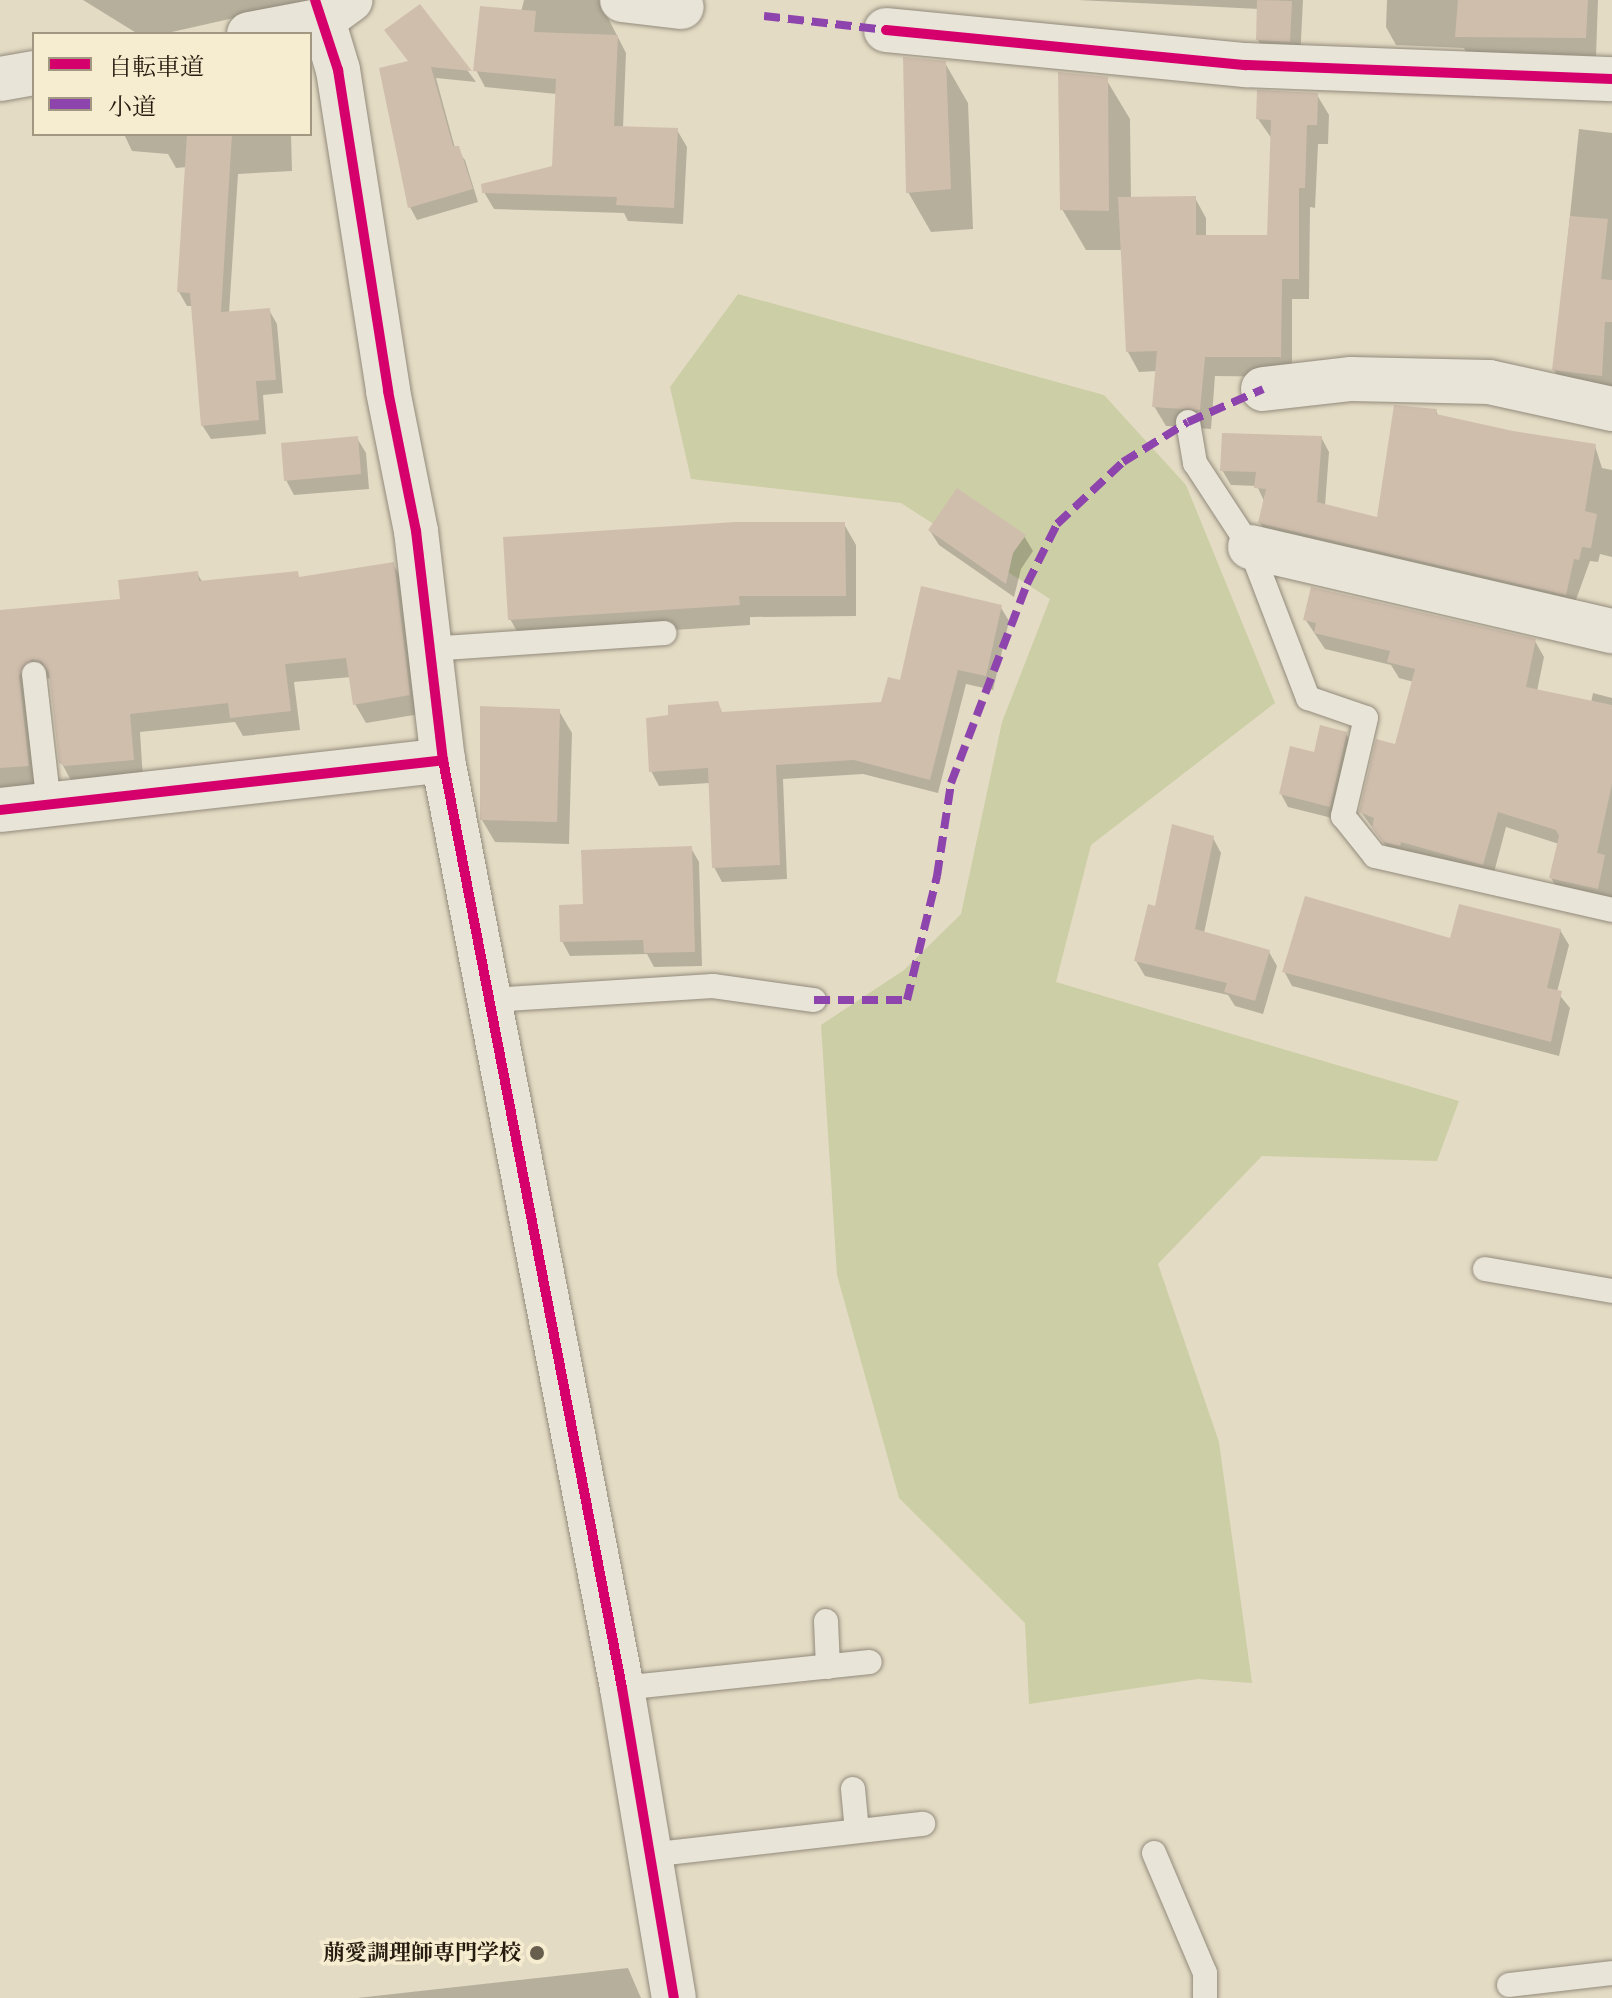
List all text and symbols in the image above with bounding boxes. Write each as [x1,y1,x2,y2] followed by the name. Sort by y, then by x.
[32,32,312,136] legend
[108,52,204,81] text: 自転車道
[108,92,156,121] text: 小道
[323,1940,521,1966] place label: 萠愛調理師専門学校
[528,1944,546,1962] marker: 萠愛調理師専門学校

